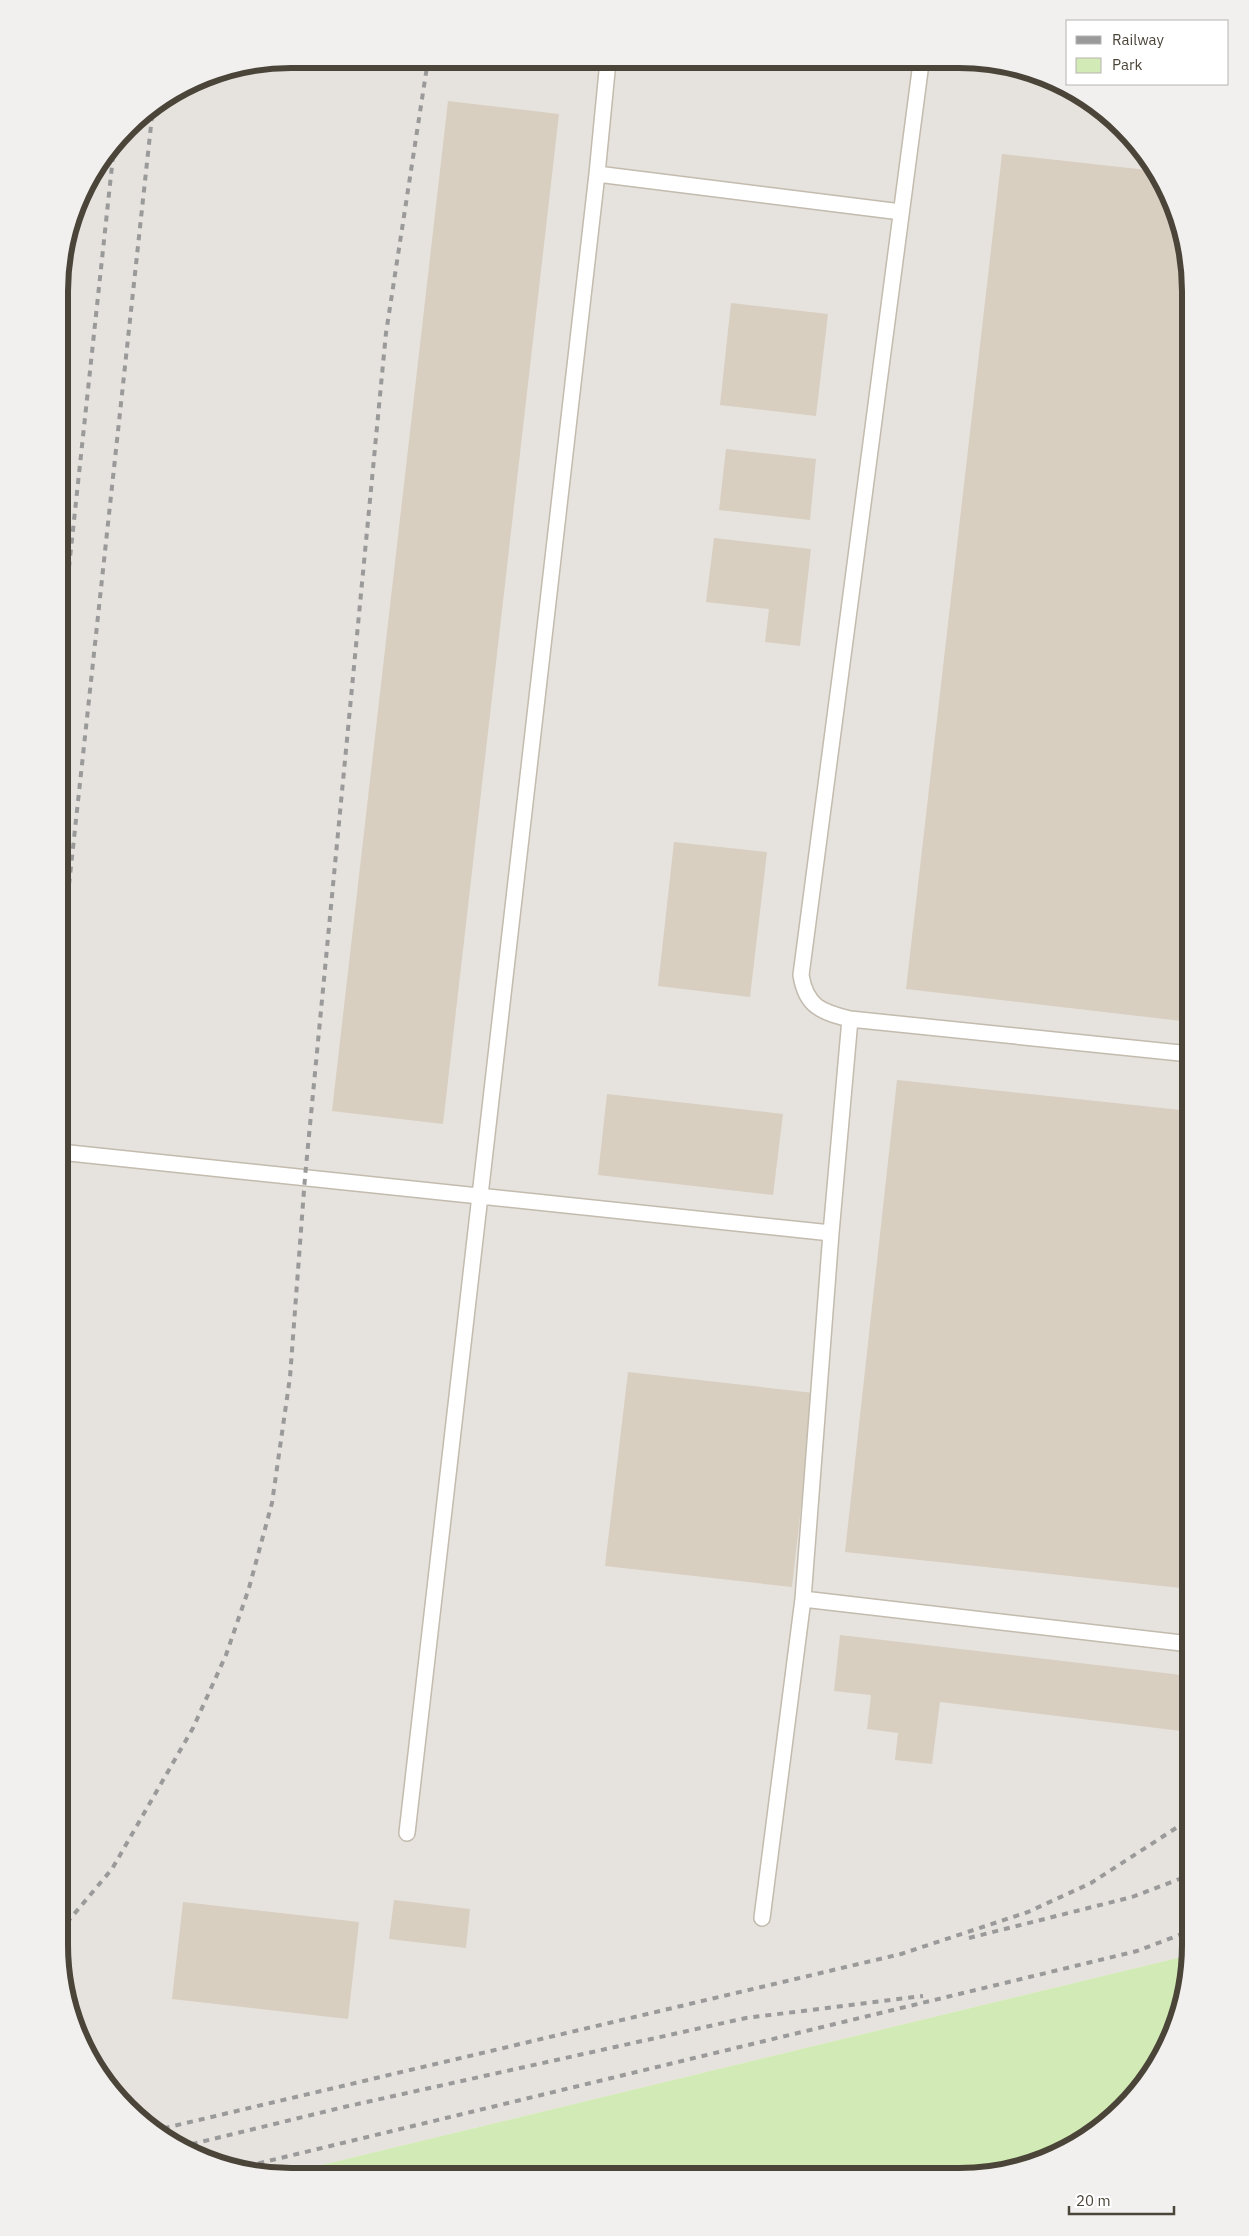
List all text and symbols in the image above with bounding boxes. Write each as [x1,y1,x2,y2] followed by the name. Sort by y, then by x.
[1066,20,1229,85] legend
[1112,30,1165,49] text: Railway
[1112,55,1142,74] text: Park
[1069,2184,1174,2216] scale bar
[1076,2191,1111,2210] text: 20 m

